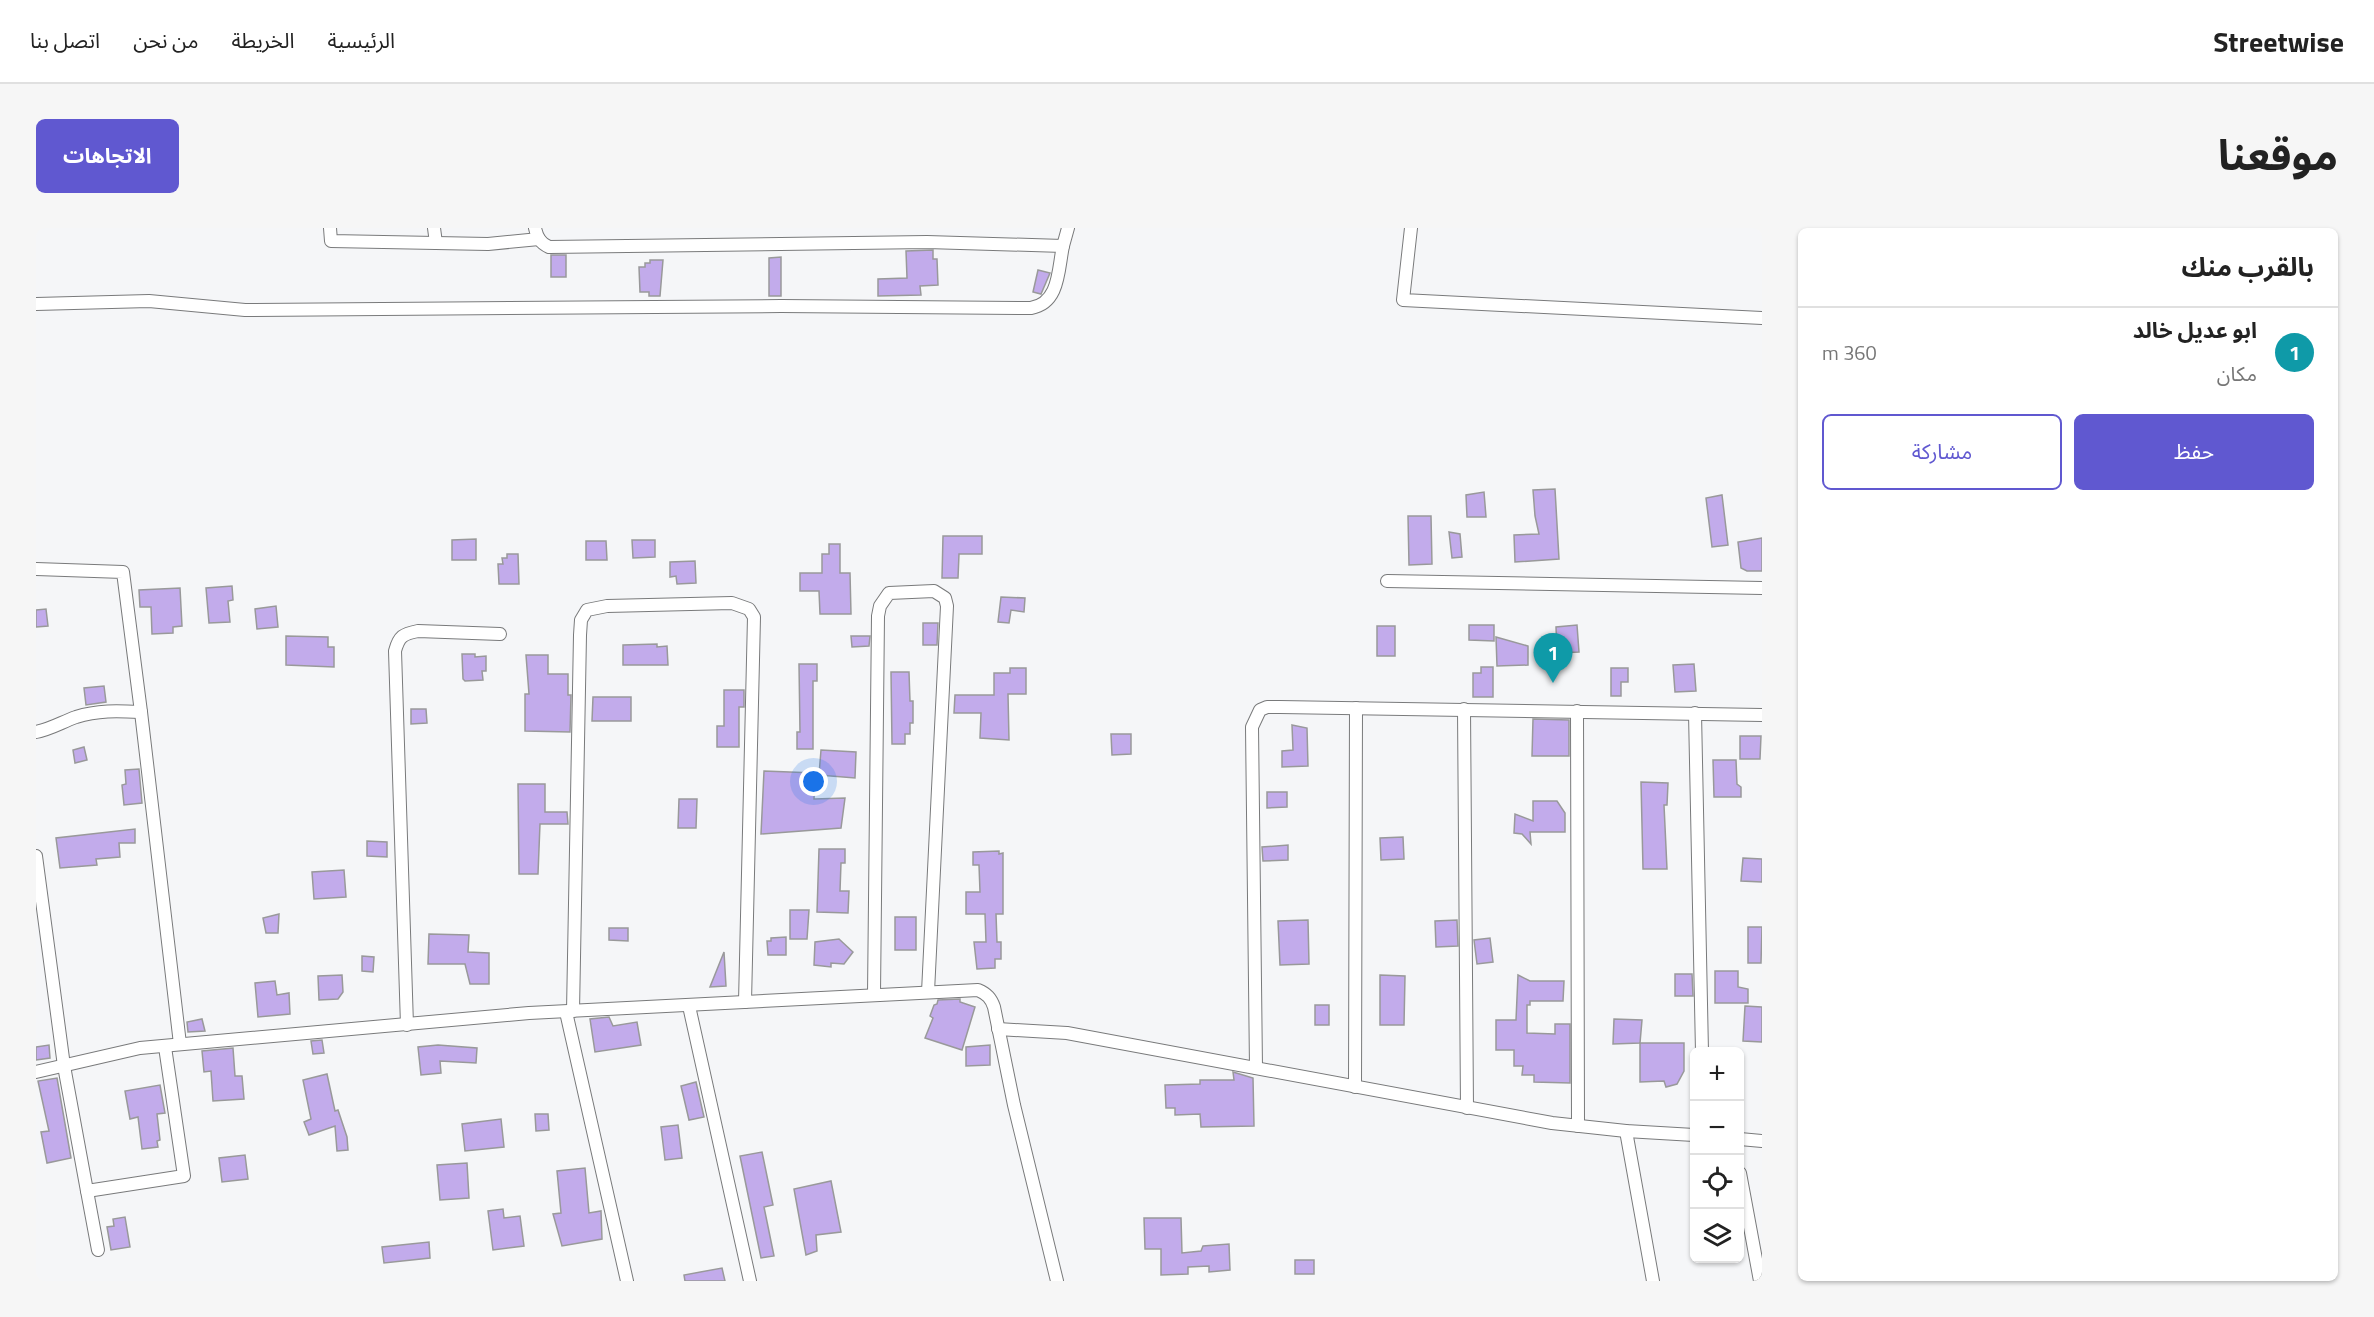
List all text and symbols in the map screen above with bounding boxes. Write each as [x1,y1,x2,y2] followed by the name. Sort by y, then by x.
[2213,20,2344,63] text: Streetwise
[30,24,100,56] text: اتصل بنا
[133,24,198,56] text: من نحن
[231,24,294,56] text: الخريطة
[327,24,395,56] text: الرئيسية
[36,119,179,193] button: الاتجاهات
[2218,122,2338,186] text: موقعنا
[2182,247,2314,286] text: بالقرب منك
[2133,313,2257,347] text: ابو عديل خالد
[1822,337,1877,368] text: 360 m
[2289,337,2300,368] text: 1
[2217,358,2257,389] text: مكان
[1822,414,2062,490] button: مشاركة
[2074,414,2314,490] button: حفظ
[1534,634,1573,683] pin: 1
[799,767,828,796] your location
[1690,1047,1744,1263] map controls
[1690,1047,1744,1101] button: +
[1690,1101,1744,1155] button: −
[1690,1155,1744,1209] button: locate
[1690,1209,1744,1263] button: layers

